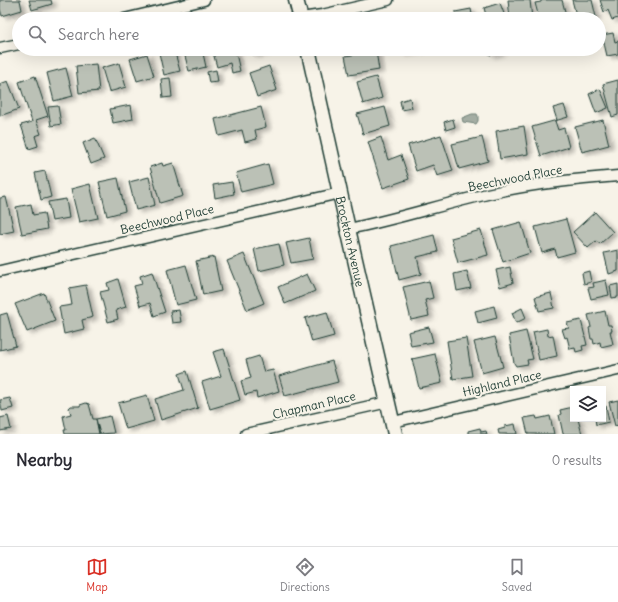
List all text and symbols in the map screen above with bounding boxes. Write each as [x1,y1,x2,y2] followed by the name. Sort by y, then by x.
[12,12,606,56] search box
[26,23,48,45] icon: search
[58,25,139,44] text: Search here
[467,162,563,194] street label: Beechwood Place
[333,195,368,288] street label: Brockton Avenue
[119,201,215,237] street label: Beechwood Place
[461,367,543,399] street label: Highland Place
[570,386,606,422] map controls
[570,386,606,422] button: layers
[271,388,357,422] street label: Chapman Place
[16,449,72,471] text: Nearby
[552,452,602,469] text: 0 results
[86,556,108,594] tab: Map
[280,556,330,594] tab: Directions
[502,556,532,594] tab: Saved

